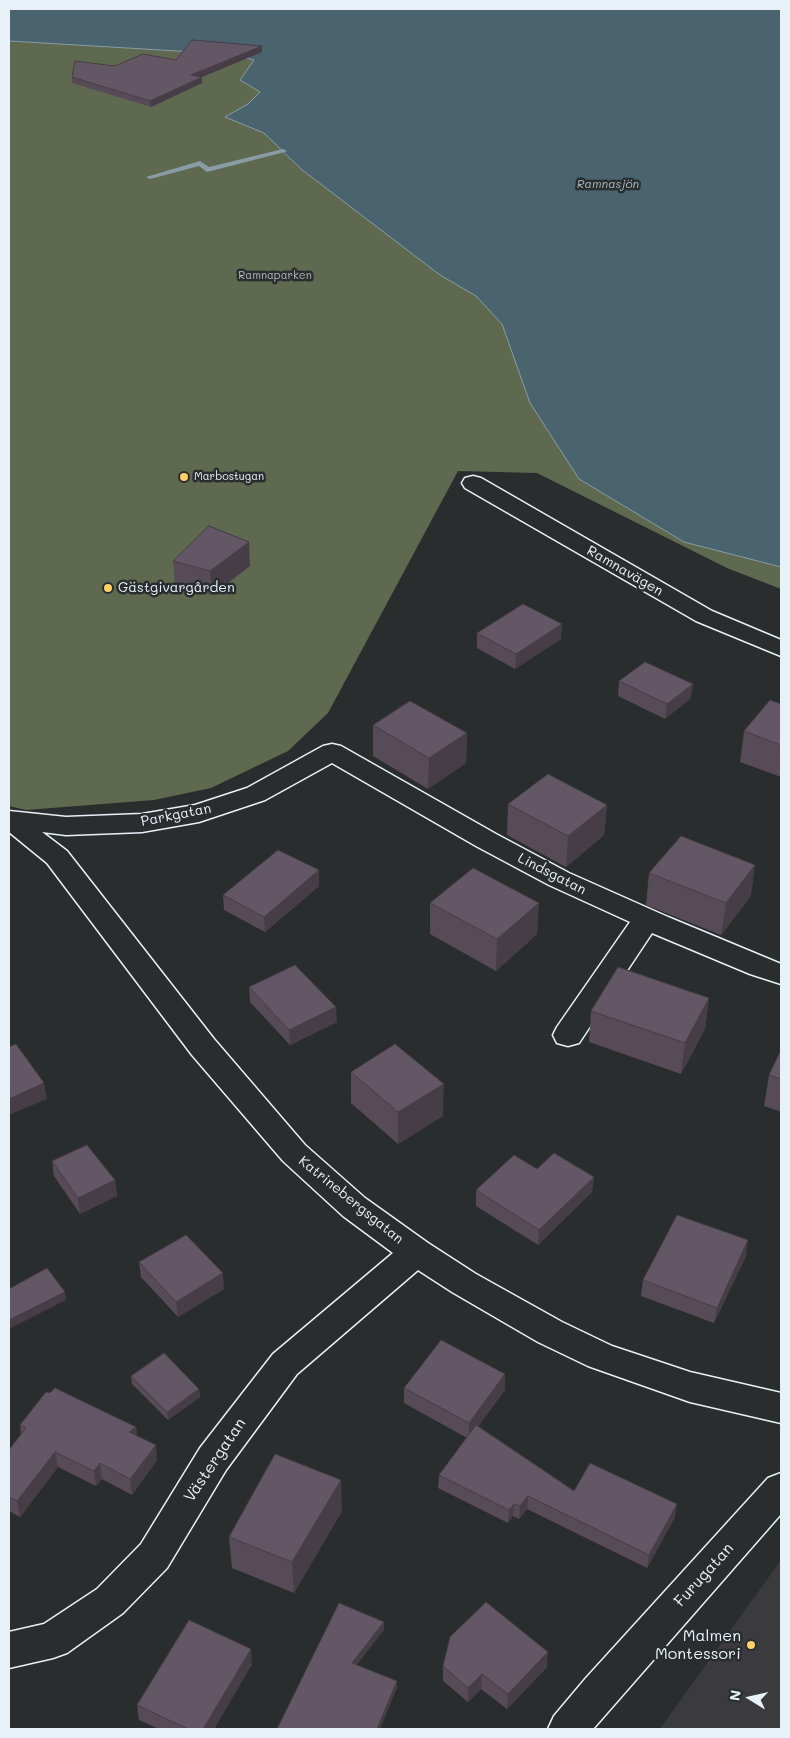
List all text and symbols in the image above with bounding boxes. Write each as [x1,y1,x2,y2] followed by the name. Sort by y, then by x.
[577,177,639,191] water label: Ramnasjön
[238,269,312,283] park label: Ramnaparken
[194,470,264,484] place label: Marbostugan
[178,471,190,483] marker: Marbostugan
[584,542,666,600] street label: Ramnavägen
[118,580,235,596] place label: Gästgivargården
[102,582,114,594] marker: Gästgivargården
[139,800,213,830] street label: Parkgatan
[515,850,589,898] street label: Lindsgatan
[295,1153,407,1247] street label: Katrinebergsgatan
[180,1414,250,1506] street label: Västergatan
[670,1539,738,1611] street label: Furugatan
[655,1626,741,1664] place label: Malmen Montessori
[745,1639,757,1651] marker: Malmen Montessori
[725,1673,775,1723] north arrow
[724,1688,745,1702] text: N

